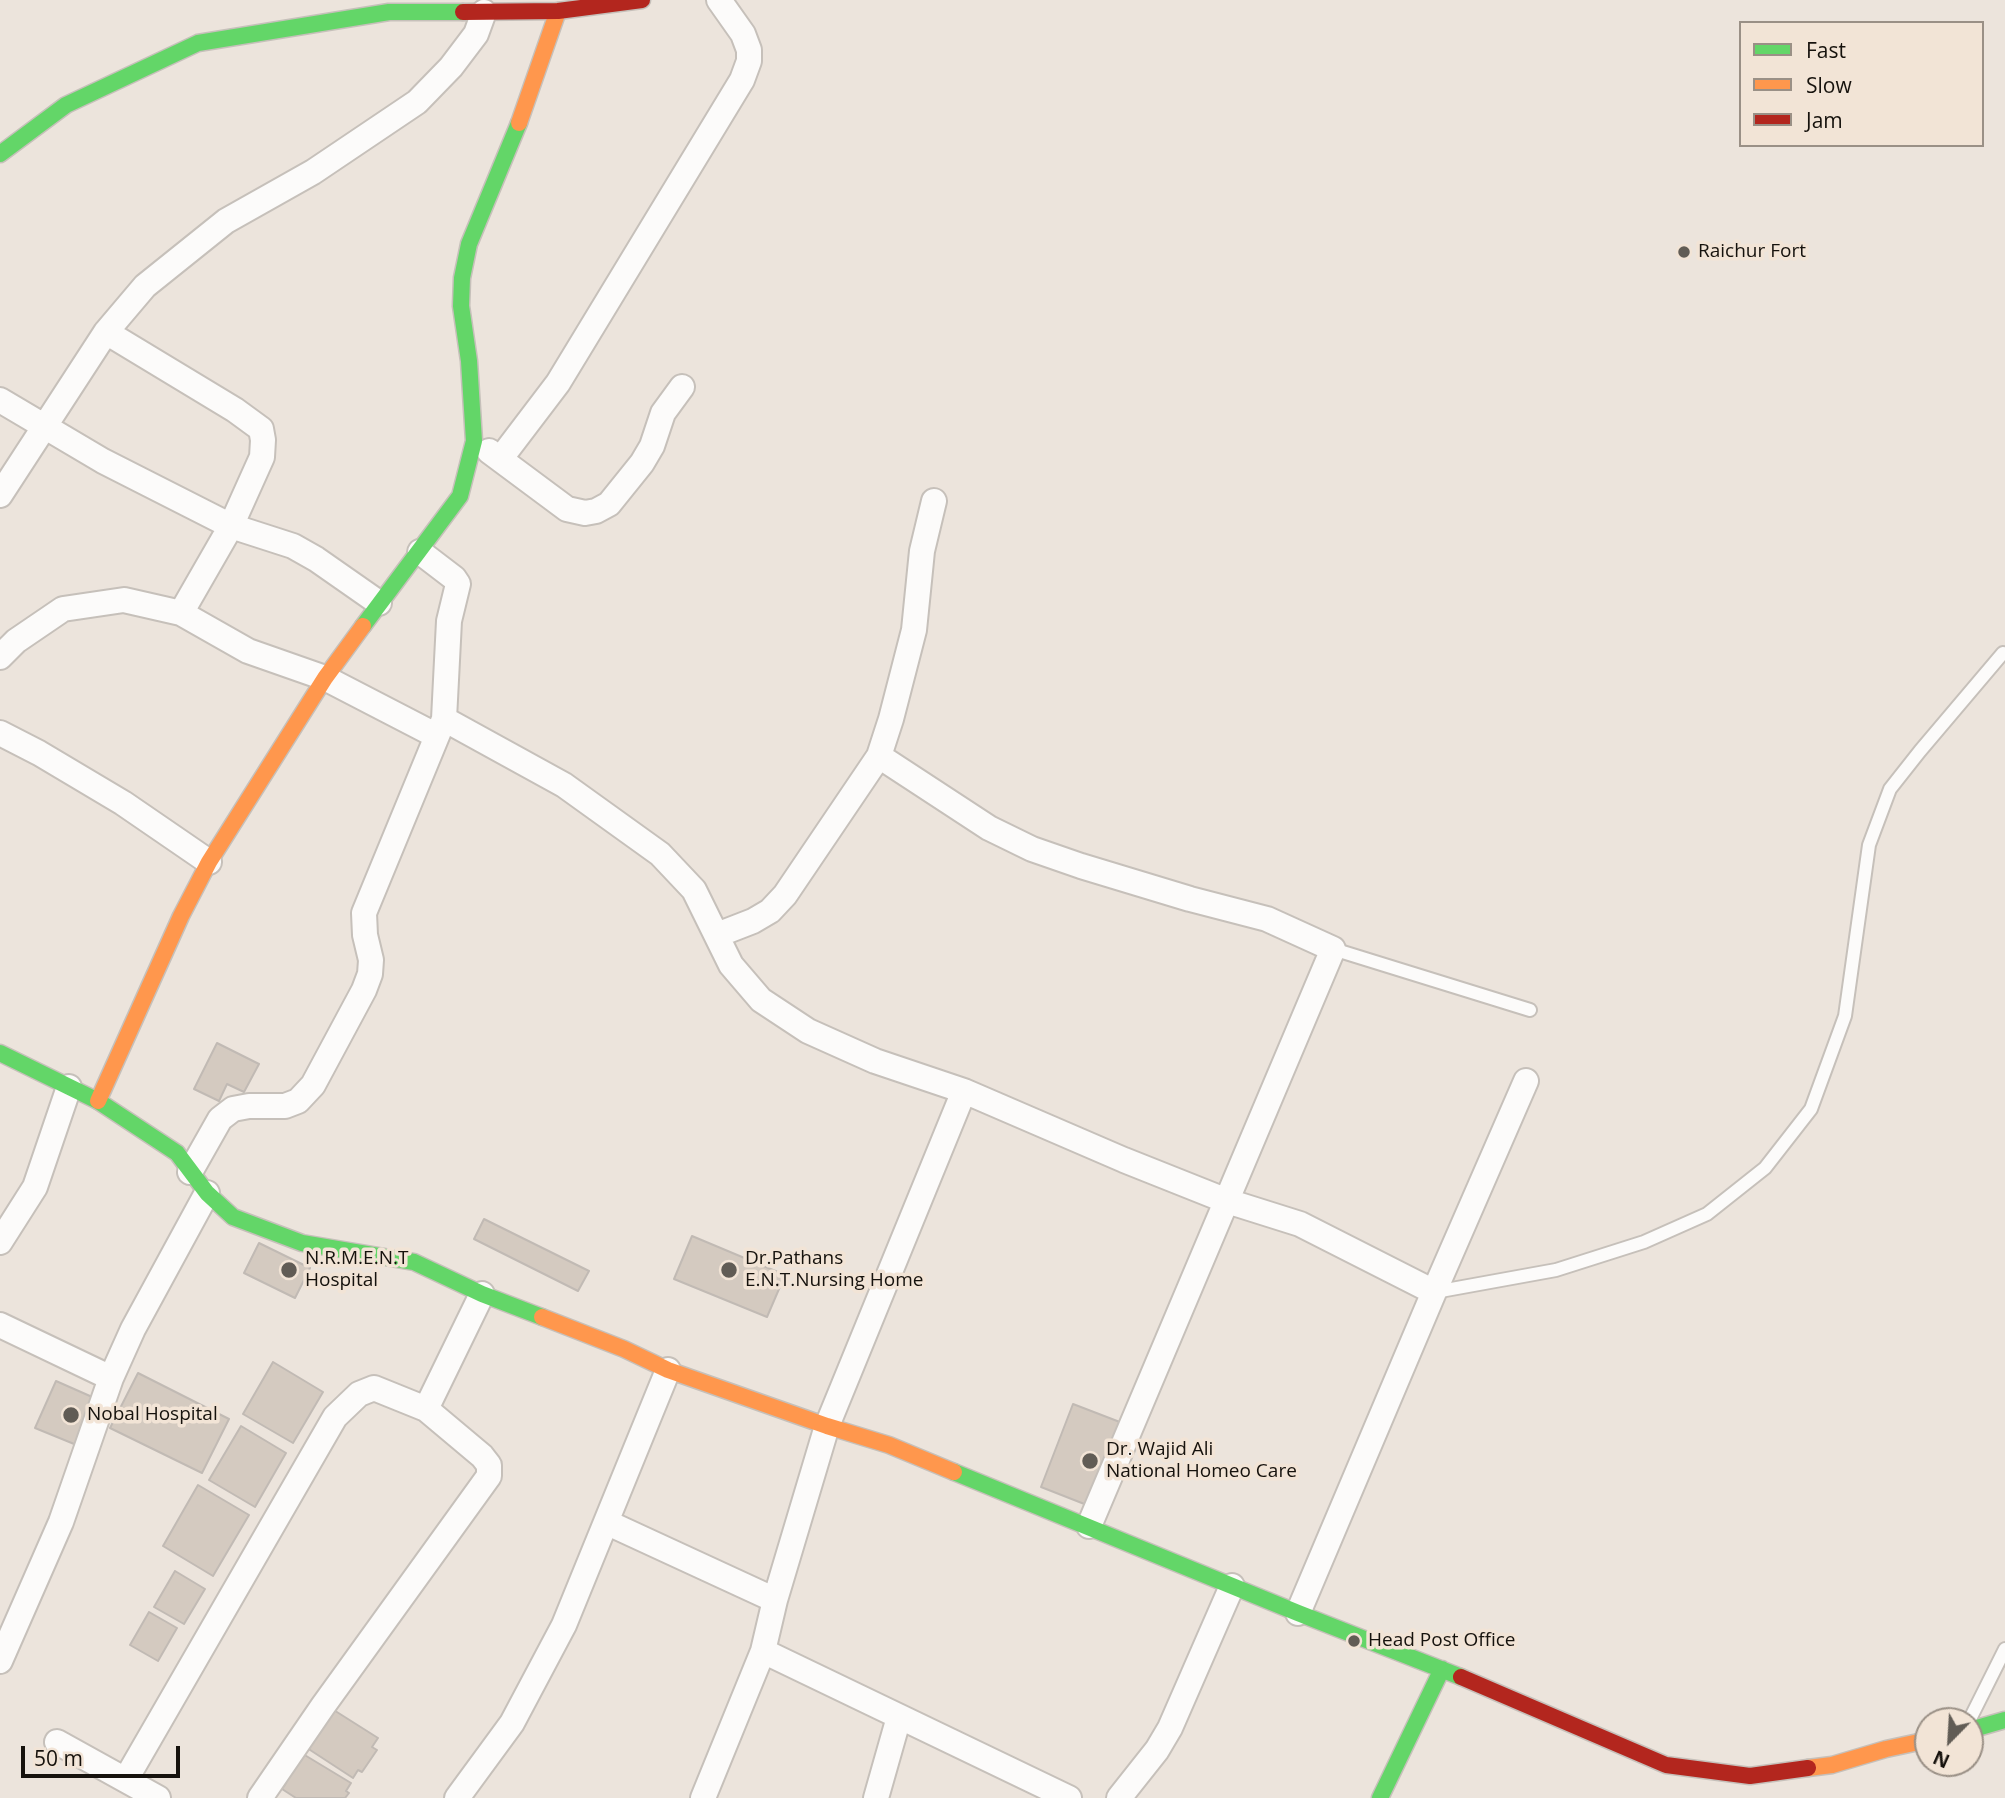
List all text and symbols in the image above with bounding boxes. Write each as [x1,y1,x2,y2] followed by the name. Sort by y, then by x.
[1739,21,1984,147] legend
[1806,36,1846,64] text: Fast
[1806,71,1852,99] text: Slow
[1806,106,1843,134] text: Jam
[1698,241,1806,263] place label: Raichur Fort
[1676,244,1692,260] marker: Raichur Fort
[305,1248,408,1292] place label: N.R.M.E.N.T Hospital
[745,1248,923,1292] place label: Dr.Pathans E.N.T.Nursing Home
[279,1260,299,1280] marker: N.R.M.E.N.T Hospital
[719,1260,739,1280] marker: Dr.Pathans E.N.T.Nursing Home
[87,1404,218,1426] place label: Nobal Hospital
[61,1405,81,1425] marker: Nobal Hospital
[1106,1439,1297,1483] place label: Dr. Wajid Ali National Homeo Care
[1080,1451,1100,1471] marker: Dr. Wajid Ali National Homeo Care
[1368,1630,1516,1652] place label: Head Post Office
[1346,1633,1362,1649] marker: Head Post Office
[1914,1707,1984,1777] north arrow
[24,1731,184,1775] scale bar
[34,1744,83,1772] text: 50 m
[1929,1744,1954,1774] text: N

